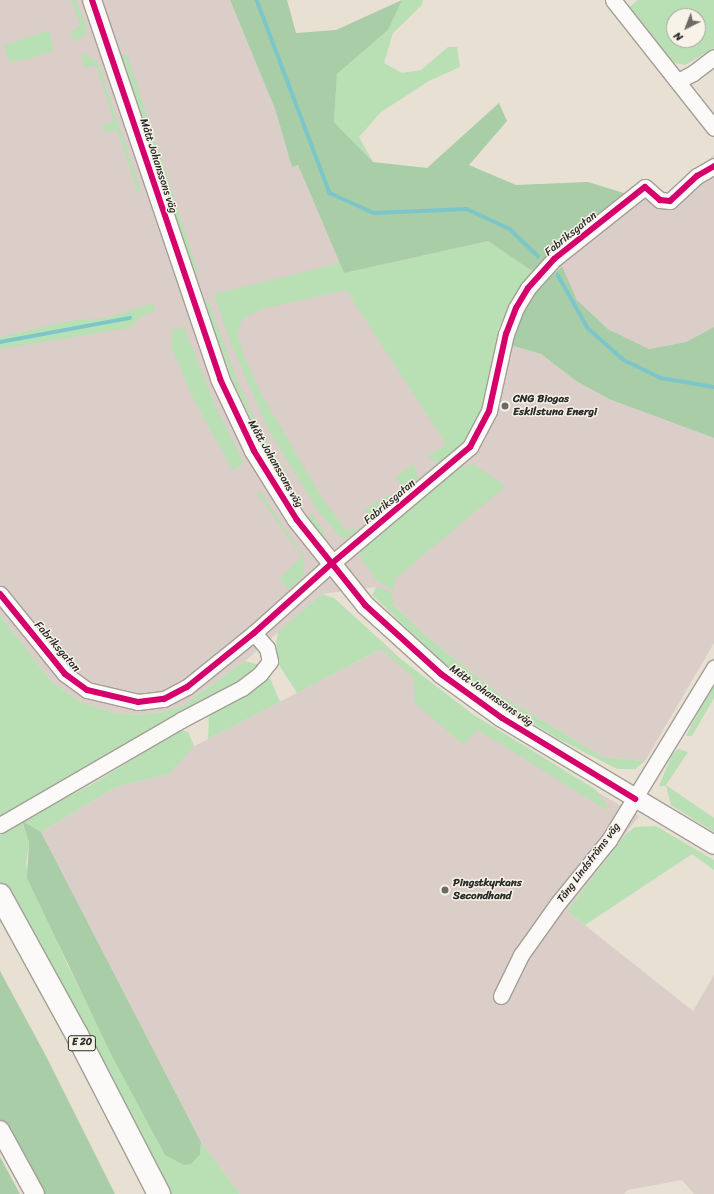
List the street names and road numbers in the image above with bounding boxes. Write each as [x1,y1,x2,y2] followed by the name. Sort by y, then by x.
[136,117,180,215] street label: Mått Johanssons väg
[542,209,600,259] street label: Fabriksgatan
[245,418,305,510] street label: Mått Johanssons väg
[362,477,418,527] street label: Fabriksgatan
[31,619,83,675] street label: Fabriksgatan
[447,662,535,730] street label: Mått Johanssons väg
[555,820,623,906] street label: Tång Lindströms väg
[67,1035,97,1051] road number: E 20

